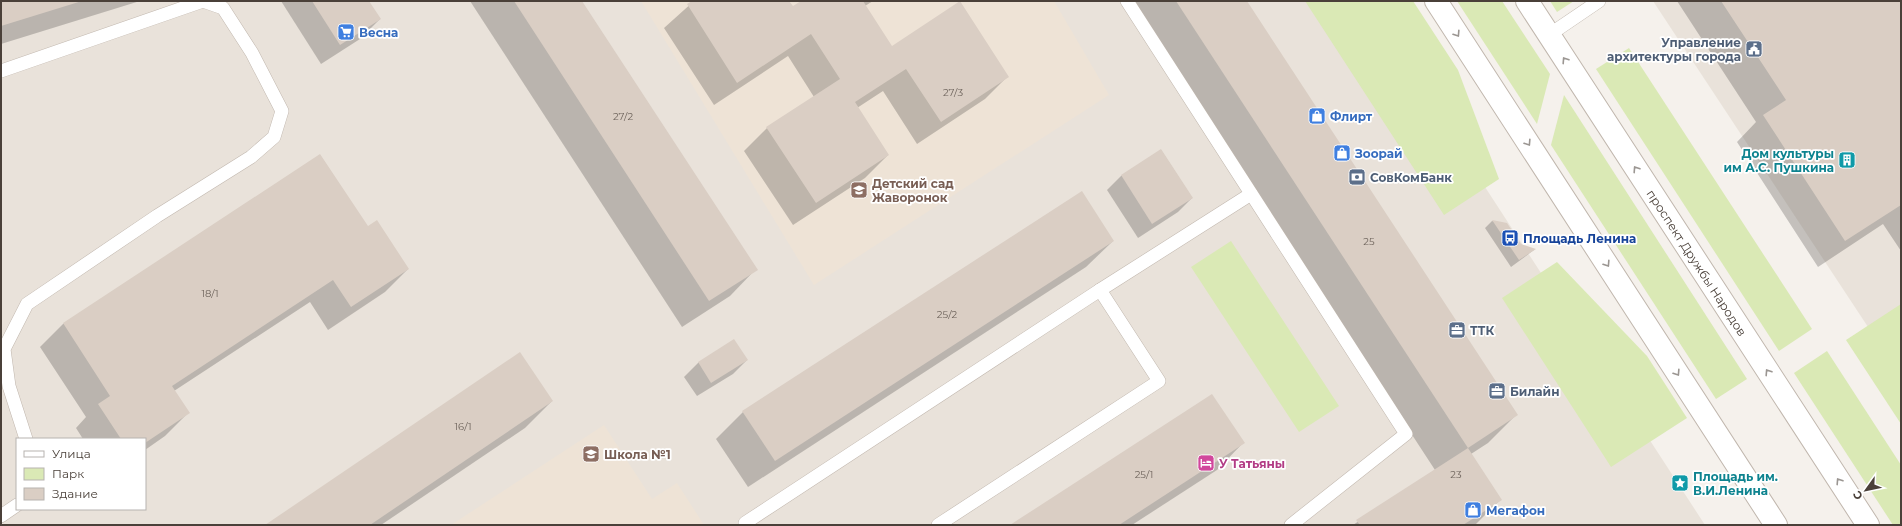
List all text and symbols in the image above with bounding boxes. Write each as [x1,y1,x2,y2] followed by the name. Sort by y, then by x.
[336,22,356,42] supermarket icon: Весна
[359,25,398,40] place label: Весна
[1453,30,1460,37] one-way arrow
[1607,35,1741,64] place label: Управление архитектуры города
[1744,39,1764,59] public building icon: Управление архитектуры города
[1562,57,1570,64] one-way arrow
[943,86,963,99] house number: 27/3
[1307,106,1327,126] shop icon: Флирт
[1330,109,1373,124] place label: Флирт
[613,110,633,123] house number: 27/2
[1523,139,1531,146] one-way arrow
[1332,143,1352,163] shop icon: Зоорай
[1354,146,1403,161] place label: Зоорай
[1723,146,1834,175] place label: Дом культуры им А.С. Пушкина
[1837,150,1857,170] building icon: Дом культуры им А.С. Пушкина
[1633,166,1641,173] one-way arrow
[1347,167,1367,187] bank icon: СовКомБанк
[1370,170,1452,185] place label: СовКомБанк
[872,176,954,205] place label: Детский сад Жаворонок
[849,180,869,200] school or university icon: Детский сад Жаворонок
[1644,186,1750,339] street label: проспект Дружбы Народов
[1500,228,1520,248] bus stop icon: Площадь Ленина
[1523,231,1636,246] place label: Площадь Ленина
[1363,235,1375,248] house number: 25
[1602,260,1609,267] one-way arrow
[201,287,219,300] house number: 18/1
[937,308,958,321] house number: 25/2
[1447,320,1467,340] office icon: ТТК
[1470,323,1494,338] place label: ТТК
[1672,369,1680,376] one-way arrow
[1766,369,1773,376] one-way arrow
[1487,381,1507,401] office icon: Билайн
[1510,384,1559,399] place label: Билайн
[454,420,472,433] house number: 16/1
[16,438,146,510] legend
[581,444,601,464] school or university icon: Школа №1
[52,446,91,461] text: Улица
[604,447,671,462] place label: Школа №1
[1196,453,1216,473] hotel icon: У Татьяны
[1219,456,1285,471] place label: У Татьяны
[52,466,84,481] text: Парк
[1135,468,1153,481] house number: 25/1
[1450,468,1462,481] house number: 23
[1693,469,1778,498] place label: Площадь им. В.И.Ленина
[1846,470,1886,510] north arrow
[1670,473,1690,493] place icon: Площадь им. В.И.Ленина
[1836,478,1843,485] one-way arrow
[52,486,98,501] text: Здание
[1850,488,1866,503] text: С
[1463,500,1483,520] shop icon: Мегафон
[1486,503,1545,518] place label: Мегафон

